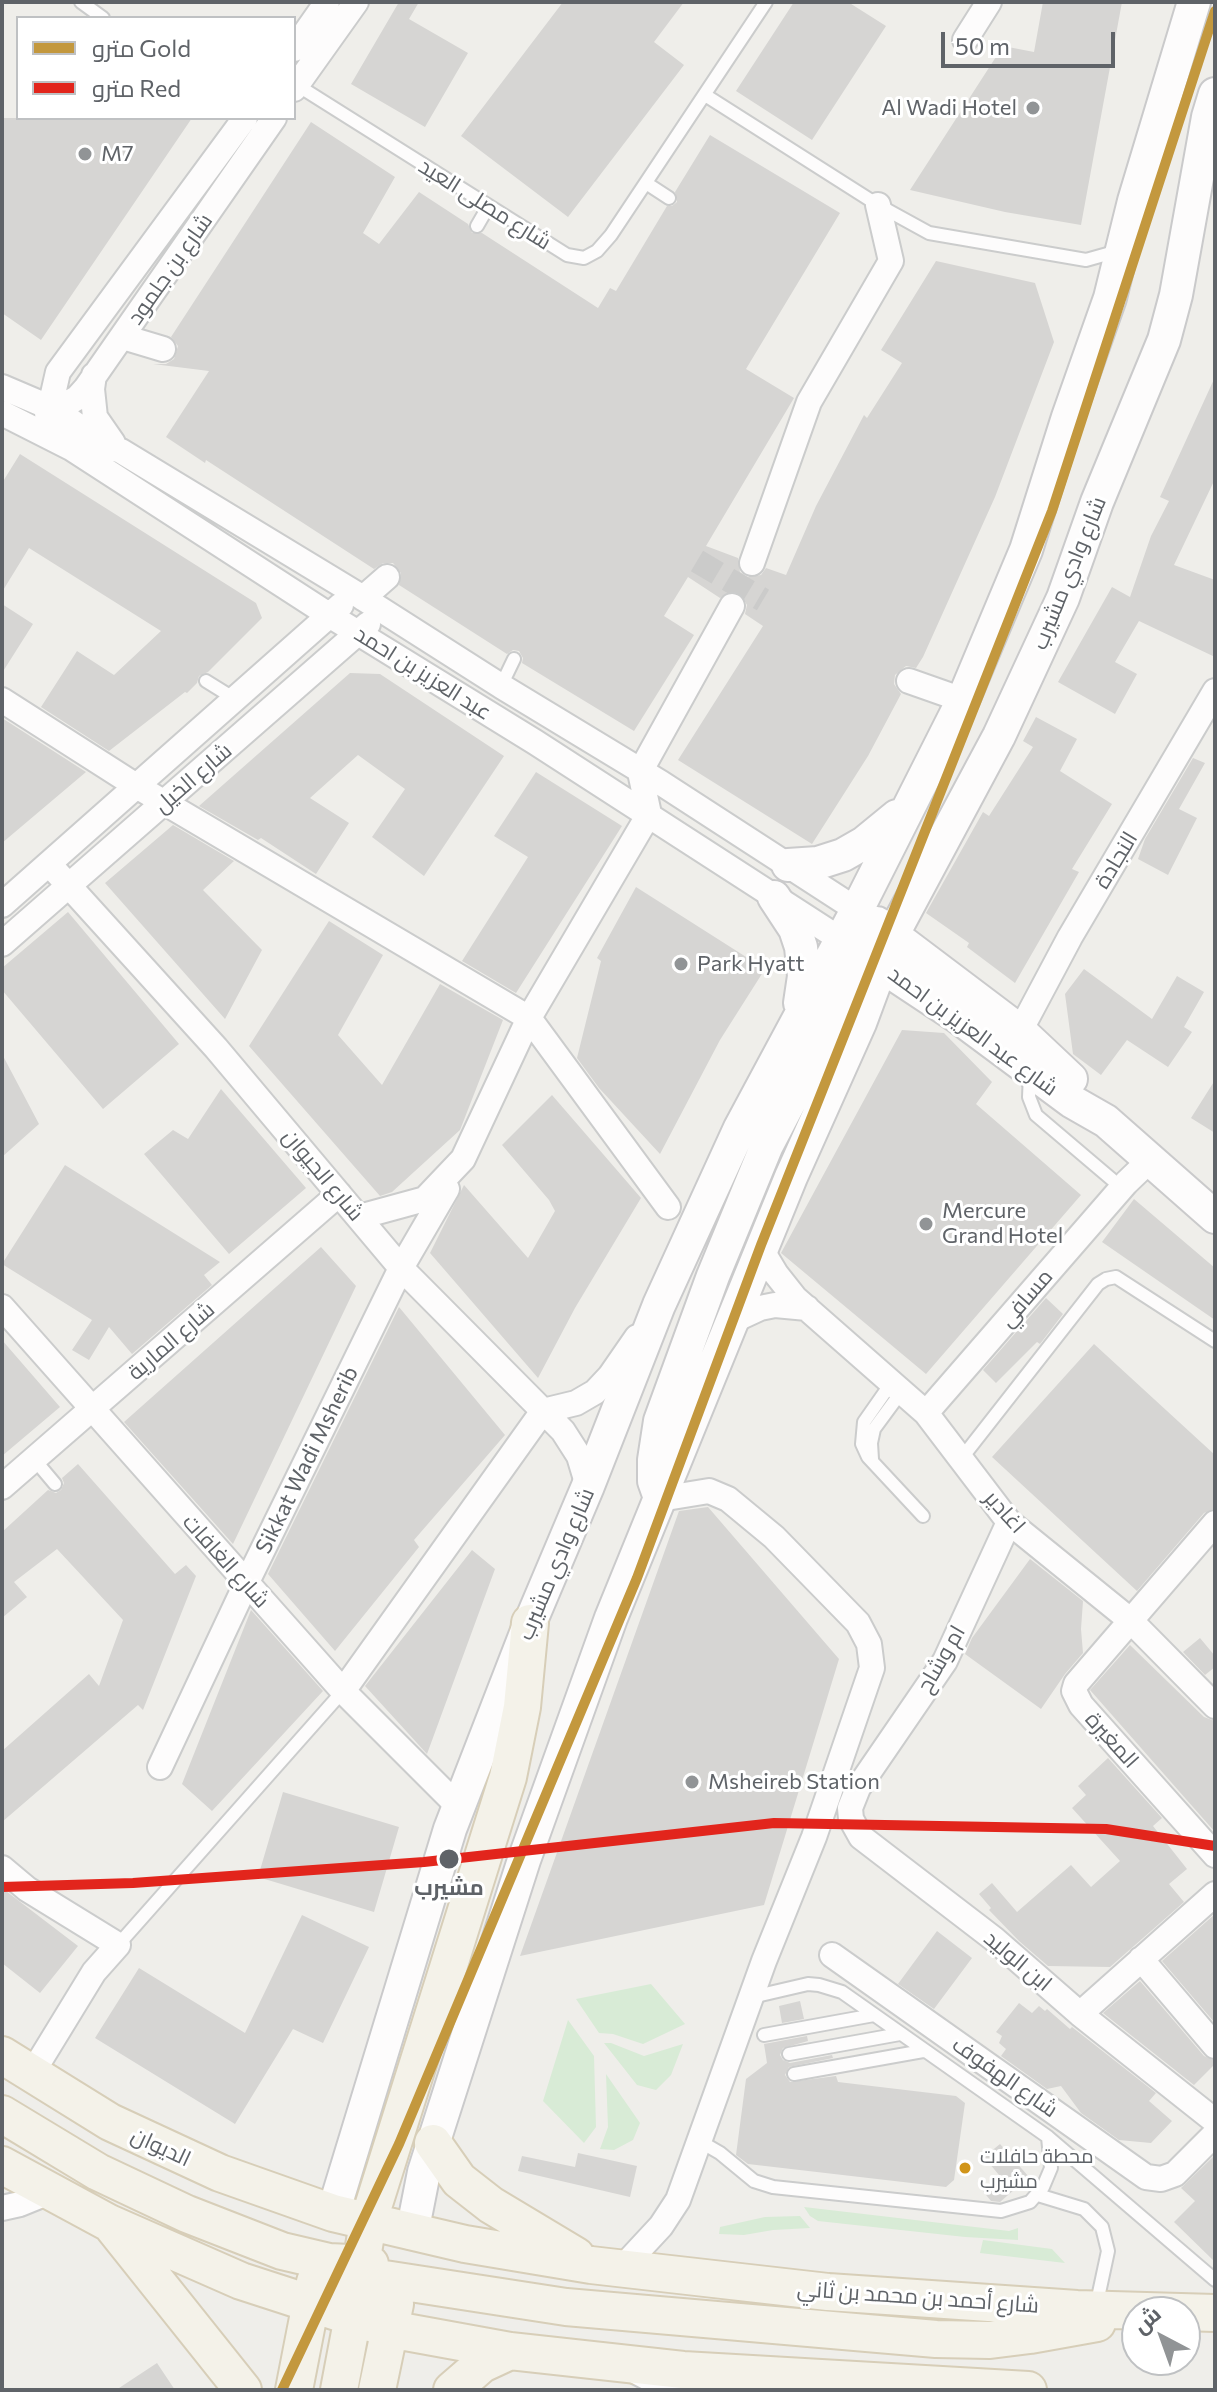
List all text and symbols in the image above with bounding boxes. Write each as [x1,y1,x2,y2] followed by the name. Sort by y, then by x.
[16,16,296,120] legend
[945,16,1119,66] scale bar
[955,31,1010,60] text: 50 m
[92,33,191,62] text: مترو Gold
[92,73,181,102] text: مترو Red
[881,95,1017,121] place label: Al Wadi Hotel
[1024,99,1042,117] marker: Al Wadi Hotel
[101,141,134,167] place label: M7
[76,145,94,163] marker: M7
[414,153,556,255] street label: شارع مصلى العيد
[122,208,218,330] street label: شارع بن جلمود
[1026,493,1112,653] street label: شارع وادي مشيرب
[350,620,496,726] street label: عبد العزيز بن احمد
[149,737,237,819] street label: شارع الخيل
[1089,827,1143,893] street label: النجادة
[697,951,804,977] place label: Park Hyatt
[672,955,690,973] marker: Park Hyatt
[883,961,1063,1101] street label: شارع عبد العزيز بن احمد
[277,1124,369,1226] street label: شارع الجيوان
[942,1198,1063,1250] place label: Mercure Grand Hotel
[917,1215,935,1233] marker: Mercure Grand Hotel
[994,1264,1058,1332] street label: مسافي
[122,1296,220,1386] street label: شارع المارية
[250,1362,364,1558] street label: Sikkat Wadi Msherib
[512,1484,600,1644] street label: شارع وادي مشيرب
[979,1485,1031,1539] street label: اغادير
[177,1509,275,1613] street label: شارع الغافات
[911,1621,971,1697] street label: ام وشاح
[1080,1706,1144,1774] street label: المغيرة
[708,1769,880,1795] place label: Msheireb Station
[683,1773,701,1791] marker: Msheireb Station
[437,1847,461,1871] marker: مشيرب
[414,1875,484,1901] place label: مشيرب
[979,1925,1057,1997] street label: ابن الوليد
[947,2031,1063,2123] street label: شارع الهفوف
[127,2122,195,2172] street label: الديوان
[980,2144,1094,2191] place label: محطة حافلات مشيرب
[957,2160,973,2176] marker: محطة حافلات مشيرب
[796,2275,1040,2319] street label: شارع أحمد بن محمد بن ثاني
[1121,2296,1201,2376] north arrow
[1127,2300,1166,2338] text: ش

